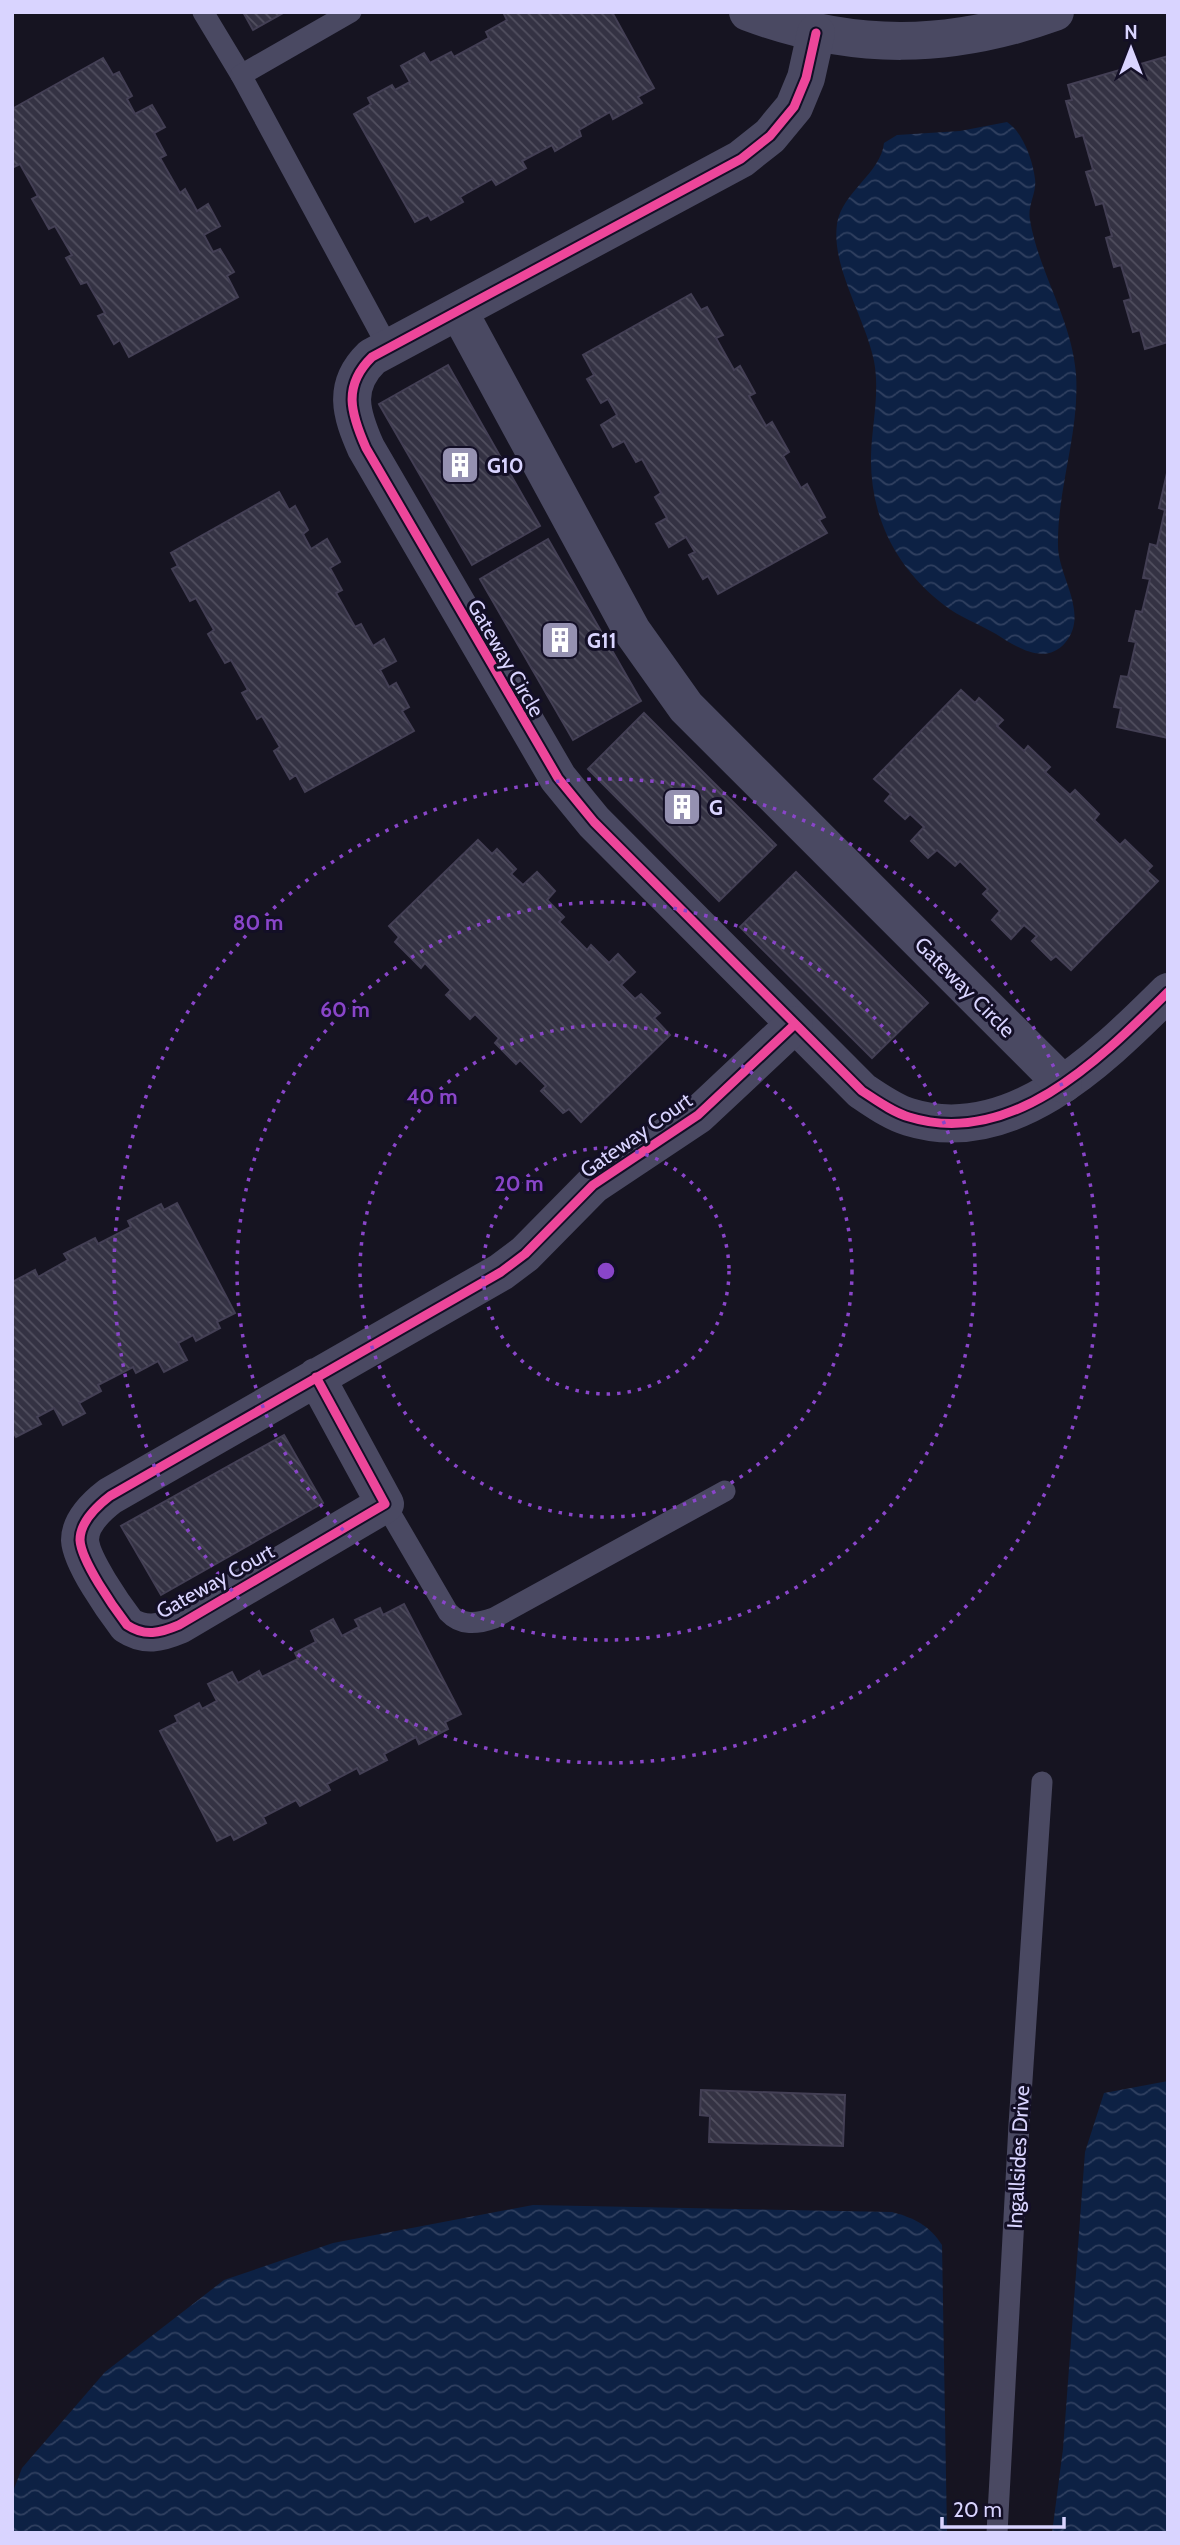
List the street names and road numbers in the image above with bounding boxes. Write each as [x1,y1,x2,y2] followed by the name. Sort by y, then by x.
[462,595,550,721] street label: Gateway Circle
[910,932,1020,1042] street label: Gateway Circle
[575,1087,697,1183] street label: Gateway Court
[152,1538,278,1624] street label: Gateway Court
[1002,2084,1034,2229] street label: Ingallsides Drive

